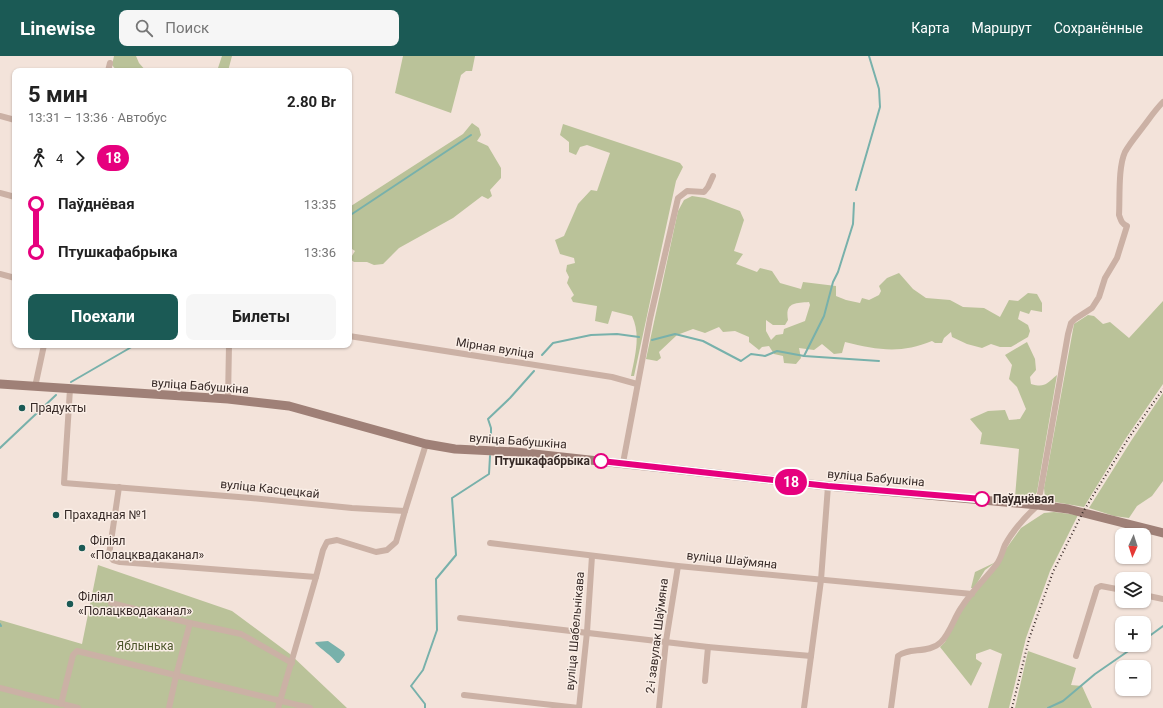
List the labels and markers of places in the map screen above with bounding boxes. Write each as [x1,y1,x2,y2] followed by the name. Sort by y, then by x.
[30,401,86,415] place label: Прадукты
[17,403,27,413] marker: Прадукты
[593,453,609,469] marker: Птушкафабрыка
[494,454,591,468] place label: Птушкафабрыка
[974,491,990,507] marker: Паўднёвая
[993,492,1054,506] place label: Паўднёвая
[64,508,148,522] place label: Прахадная №1
[51,510,61,520] marker: Прахадная №1
[90,534,205,562] place label: Філіял «Полацквадаканал»
[77,543,87,553] marker: Філіял «Полацквадаканал»
[78,590,192,618] place label: Філіял «Полацкводаканал»
[65,599,75,609] marker: Філіял «Полацкводаканал»

